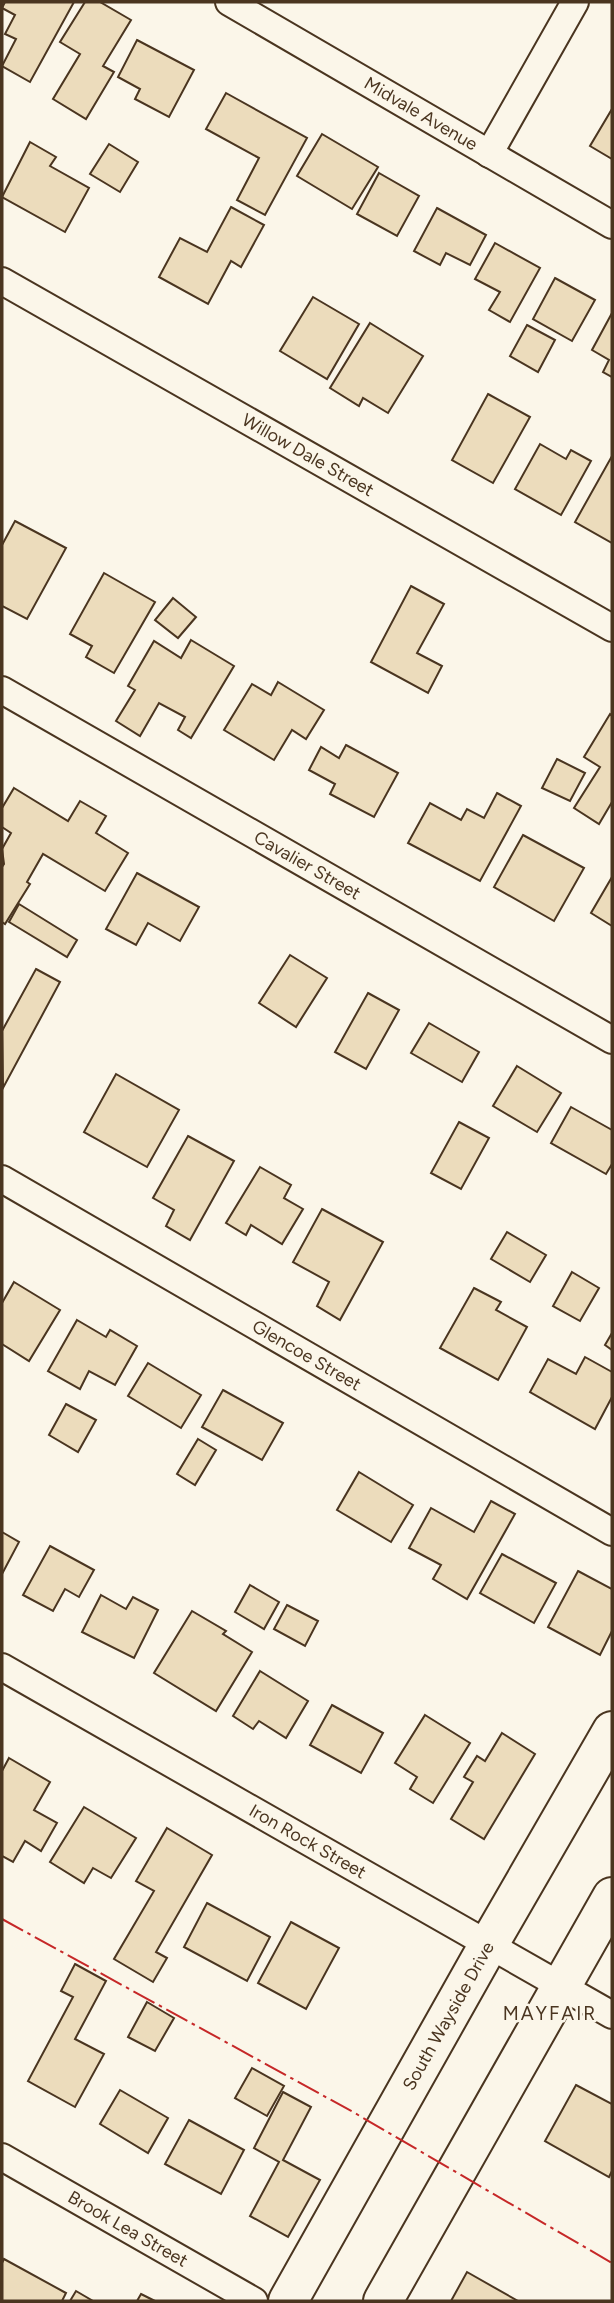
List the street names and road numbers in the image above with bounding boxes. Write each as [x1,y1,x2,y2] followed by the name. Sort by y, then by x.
[360,72,482,155] street label: Midvale Avenue
[238,409,378,501] street label: Willow Dale Street
[250,826,365,905] street label: Cavalier Street
[248,1315,365,1396] street label: Glencoe Street
[245,1799,370,1884] street label: Iron Rock Street
[398,1938,499,2094] street label: South Wayside Drive
[64,2186,192,2272] street label: Brook Lea Street

